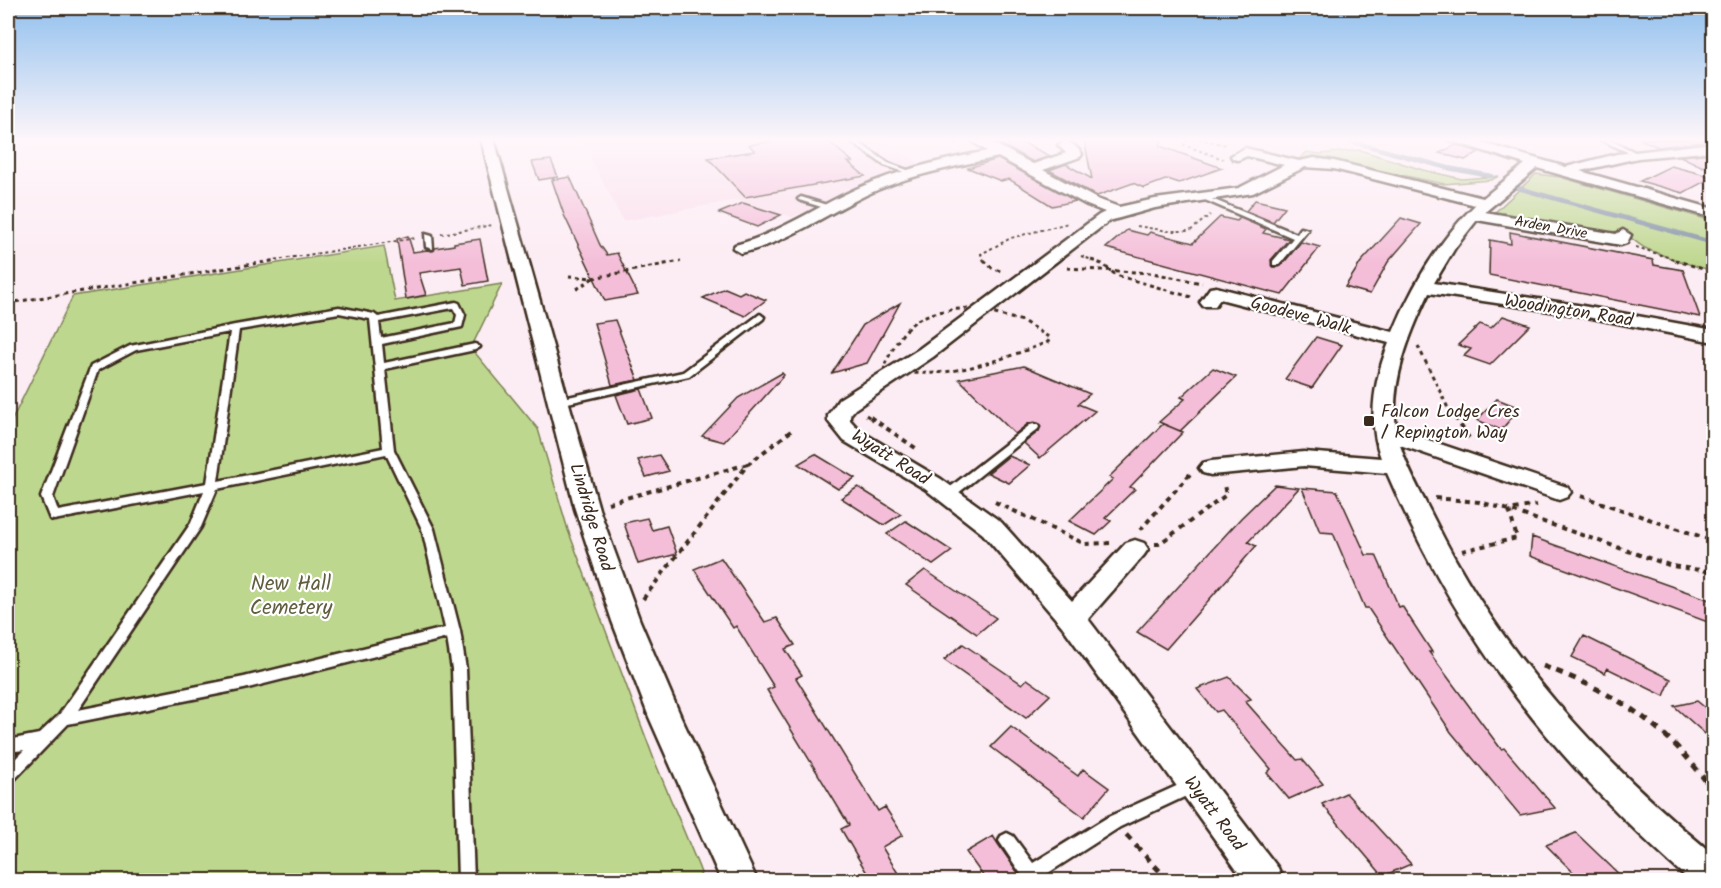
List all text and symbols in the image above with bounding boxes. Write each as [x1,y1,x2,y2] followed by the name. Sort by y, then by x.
[1512,210,1589,246] street label: Arden Drive
[1502,287,1636,336] street label: Woodington Road
[1247,289,1354,344] street label: Goodeve Walk
[1381,398,1520,448] place label: Falcon Lodge Cres / Repington Way
[1362,414,1376,428] marker: Falcon Lodge Cres / Repington Way
[845,423,936,494] street label: Wyatt Road
[560,460,621,576] street label: Lindridge Road
[250,568,332,625] park label: New Hall Cemetery
[1176,770,1253,859] street label: Wyatt Road

